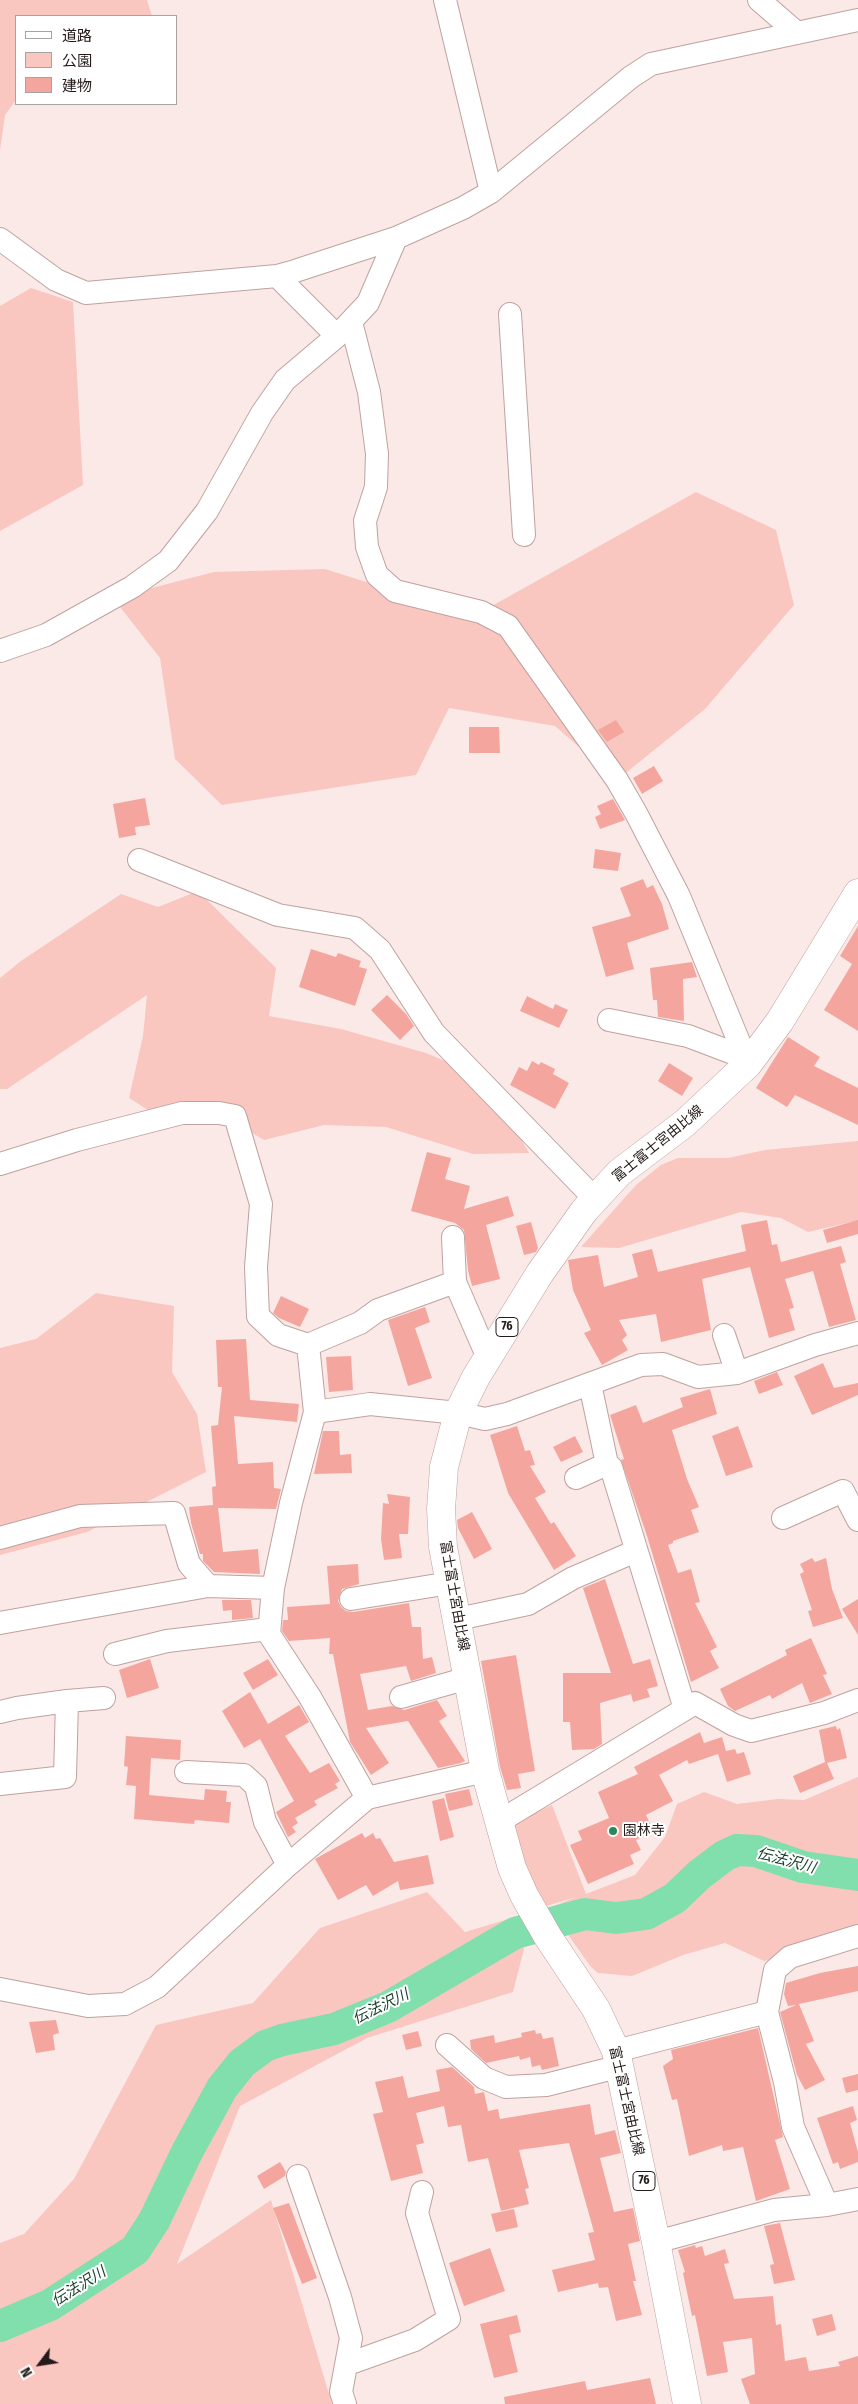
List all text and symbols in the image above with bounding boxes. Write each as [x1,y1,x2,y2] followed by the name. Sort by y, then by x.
[15,15,178,105] legend
[62,27,92,45] text: 道路
[62,52,92,70] text: 公園
[62,77,92,95] text: 建物
[609,1102,707,1186] street label: 富士富士宮由比線
[496,1318,518,1336] road number: 76
[436,1539,472,1653] street label: 富士富士宮由比線
[623,1823,665,1839] place label: 園林寺
[607,1825,619,1837] marker: 園林寺
[755,1845,817,1877] water label: 伝法沢川
[350,1986,412,2028] water label: 伝法沢川
[605,2045,647,2157] street label: 富士富士宮由比線
[633,2172,655,2190] road number: 76
[49,2263,109,2311] water label: 伝法沢川
[15,2339,65,2389] north arrow
[17,2364,36,2380] text: N

